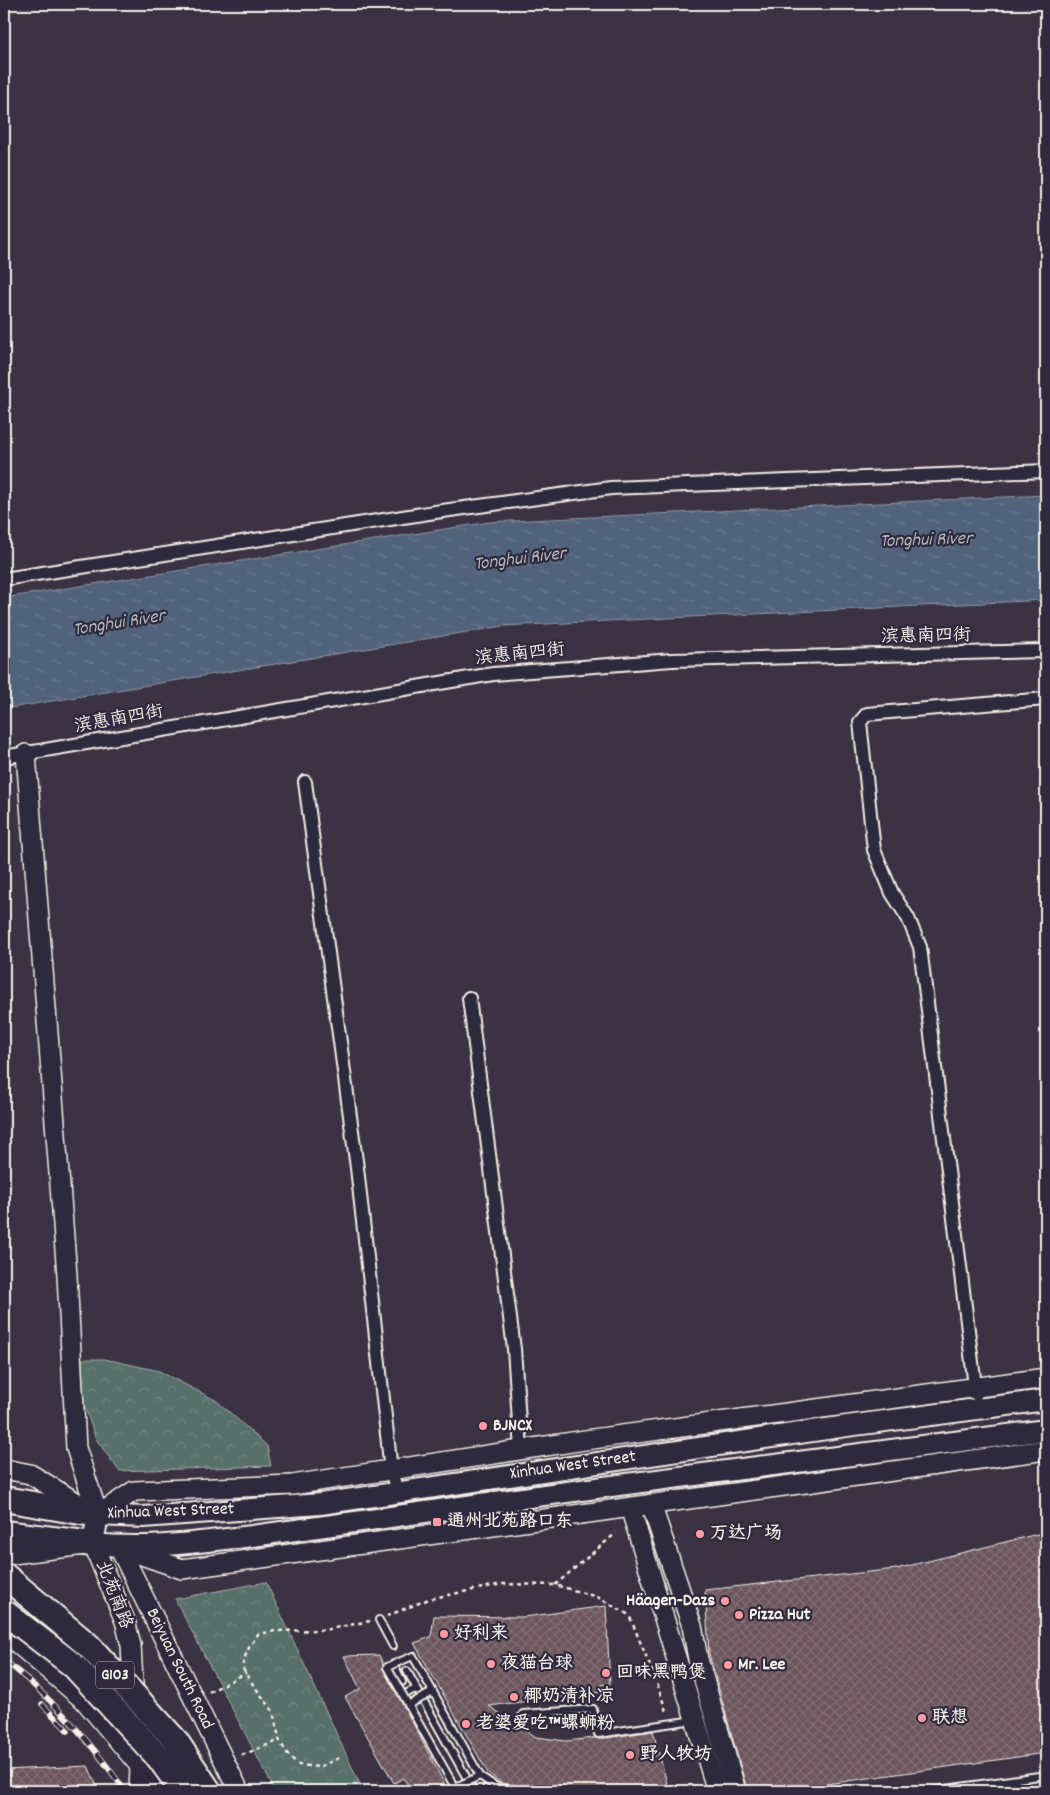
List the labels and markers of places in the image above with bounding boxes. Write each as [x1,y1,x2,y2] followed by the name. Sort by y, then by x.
[493,1414,533,1439] place label: BJNCX
[477,1420,489,1432] marker: BJNCX
[447,1510,573,1535] place label: 通州北苑路口东
[431,1516,443,1528] marker: 通州北苑路口东
[710,1522,782,1547] place label: 万达广场
[694,1528,706,1540] marker: 万达广场
[626,1589,715,1614] place label: Häagen-Dazs
[719,1595,731,1607] marker: Häagen-Dazs
[749,1603,811,1628] place label: Pizza Hut
[733,1609,745,1621] marker: Pizza Hut
[454,1622,508,1647] place label: 好利来
[438,1628,450,1640] marker: 好利来
[501,1652,573,1677] place label: 夜猫台球
[738,1653,786,1678] place label: Mr. Lee
[485,1658,497,1670] marker: 夜猫台球
[722,1659,734,1671] marker: Mr. Lee
[616,1661,706,1686] place label: 回味黑鸭煲
[600,1667,612,1679] marker: 回味黑鸭煲
[524,1685,614,1710] place label: 椰奶清补凉
[508,1691,520,1703] marker: 椰奶清补凉
[932,1706,968,1731] place label: 联想
[476,1712,615,1737] place label: 老婆爱吃™螺蛳粉
[916,1712,928,1724] marker: 联想
[460,1718,472,1730] marker: 老婆爱吃™螺蛳粉
[640,1743,712,1768] place label: 野人牧坊
[624,1749,636,1761] marker: 野人牧坊

